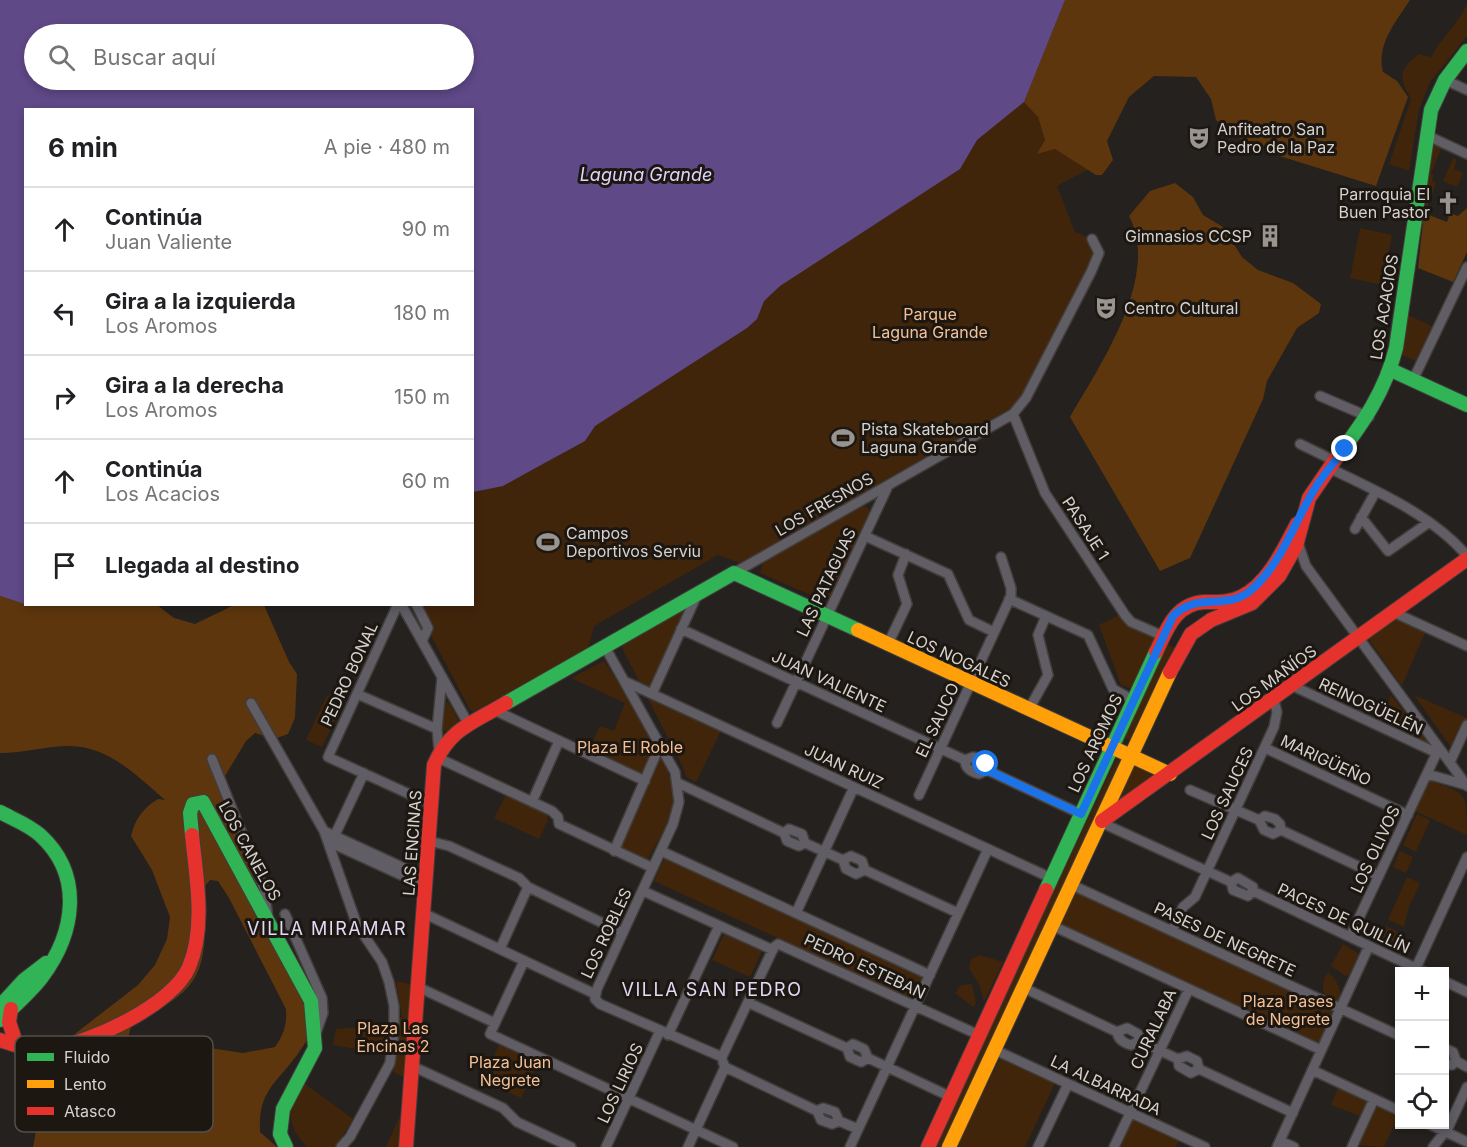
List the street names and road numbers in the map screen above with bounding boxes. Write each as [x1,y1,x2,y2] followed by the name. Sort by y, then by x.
[1366,253,1402,361] street label: LOS ACACIOS
[771,468,877,540] street label: LOS FRESNOS
[1058,493,1114,563] street label: PASAJE 1
[792,524,860,640] street label: LAS PATAGUAS
[316,618,382,730] street label: PEDRO BONAL
[904,626,1014,692] street label: LOS NOGALES
[1228,641,1320,715] street label: LOS MAÑÍOS
[768,646,890,716] street label: JUAN VALIENTE
[1316,673,1426,739] street label: REINOGÜELÉN
[911,680,963,760] street label: EL SAUCO
[1064,691,1126,795] street label: LOS AROMOS
[1277,730,1375,790] street label: MARIGÜEÑO
[801,739,887,793] street label: JUAN RUIZ
[1197,743,1257,843] street label: LOS SAUCES
[398,789,426,897] street label: LAS ENCINAS
[214,798,286,904] street label: LOS CANELOS
[1346,802,1404,896] street label: LOS OLIVOS
[1274,878,1414,958] street label: PACES DE QUILLÍN
[576,885,636,981] street label: LOS ROBLES
[1151,897,1299,981] street label: PASES DE NEGRETE
[801,929,929,1003] street label: PEDRO ESTEBAN
[1126,986,1180,1072] street label: CURALABA
[593,1040,647,1126] street label: LOS LIRIOS
[1047,1051,1165,1119] street label: LA ALBARRADA

